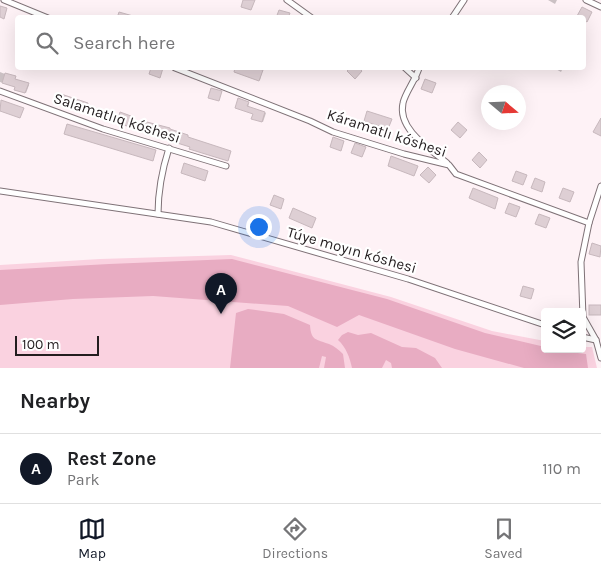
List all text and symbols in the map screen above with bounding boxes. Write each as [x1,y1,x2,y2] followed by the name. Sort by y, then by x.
[15,15,586,70] search box
[33,29,61,57] icon: search
[73,32,175,54] text: Search here
[481,85,526,130] north arrow
[51,89,183,147] street label: Salamatlıq kóshesi
[325,105,449,161] street label: Káramatlı kóshesi
[246,214,272,240] your location
[285,223,419,277] street label: Túye moyın kóshesi
[205,273,237,314] pin: A
[541,308,586,353] map controls
[541,308,586,353] button: layers
[15,333,99,356] scale bar
[22,336,60,353] text: 100 m
[20,389,90,413] text: Nearby
[67,448,156,470] text: Rest Zone
[31,459,41,478] text: A
[542,459,581,478] text: 110 m
[67,470,99,489] text: Park
[78,515,106,562] tab: Map
[262,515,328,562] tab: Directions
[484,515,523,562] tab: Saved

